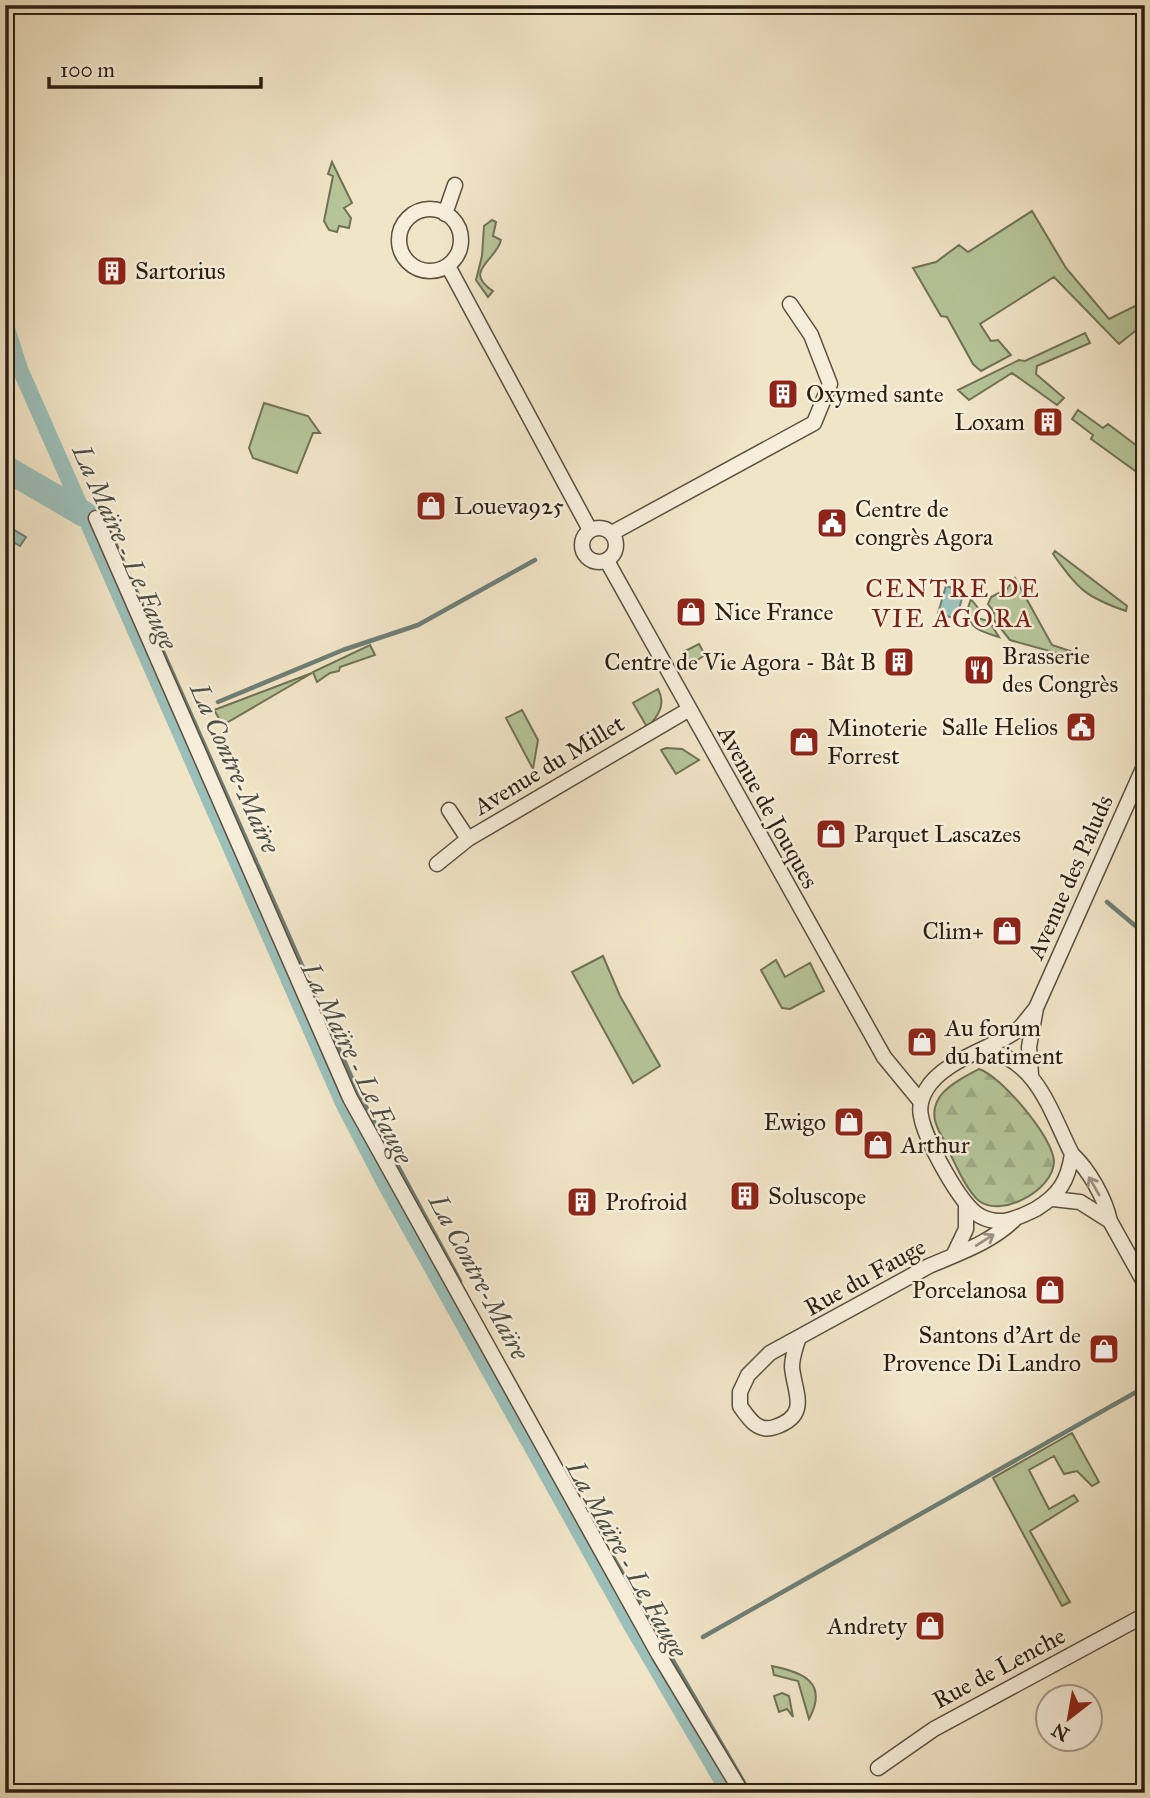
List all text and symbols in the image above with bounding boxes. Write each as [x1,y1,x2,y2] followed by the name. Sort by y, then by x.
[49,46,261,90] scale bar
[60,57,115,83] text: 100 m
[95,254,129,288] building icon: Sartorius
[135,256,226,286] place label: Sartorius
[766,377,800,411] building icon: Oxymed sante
[806,379,944,409] place label: Oxymed sante
[1031,405,1065,439] building icon: Loxam
[954,407,1025,437] place label: Loxam
[65,439,185,655] water label: La Maïre - Le Fauge
[414,489,448,523] shop icon: Loueva925
[454,491,564,521] place label: Loueva925
[855,494,994,552] place label: Centre de congrès Agora
[815,506,849,540] public building icon: Centre de congrès Agora
[865,572,1041,634] district label: CENTRE DE VIE AGORA
[674,595,708,629] shop icon: Nice France
[714,597,833,627] place label: Nice France
[1002,641,1118,699] place label: Brasserie des Congrès
[882,645,916,679] building icon: Centre de Vie Agora - Bât B
[604,647,876,677] place label: Centre de Vie Agora - Bât B
[962,653,996,687] restaurant icon: Brasserie des Congrès
[183,677,287,859] water label: La Contre-Maïre
[468,708,630,822] street label: Avenue du Millet
[1064,710,1098,744] public building icon: Salle Helios
[941,712,1058,742] place label: Salle Helios
[827,713,928,771] place label: Minoterie Forrest
[710,719,825,894] street label: Avenue de Jouques
[787,725,821,759] shop icon: Minoterie Forrest
[1020,790,1120,965] street label: Avenue des Paluds
[814,817,848,851] shop icon: Parquet Lascazes
[854,819,1021,849] place label: Parquet Lascazes
[990,914,1024,948] shop icon: Clim+
[922,916,984,946] place label: Clim+
[294,956,420,1170] water label: La Maïre - Le Fauge
[944,1013,1064,1071] place label: Au forum du batiment
[905,1025,939,1059] shop icon: Au forum du batiment
[832,1105,866,1139] shop icon: Ewigo
[763,1107,826,1137] place label: Ewigo
[861,1128,895,1162] shop icon: Arthur
[900,1130,970,1160] place label: Arthur
[1087,1176,1101,1196] one-way arrow
[728,1179,762,1213] building icon: Soluscope
[768,1181,866,1211] place label: Soluscope
[565,1185,599,1219] building icon: Profroid
[605,1187,687,1217] place label: Profroid
[422,1188,537,1366] water label: La Contre-Maïre
[799,1231,931,1323] street label: Rue du Fauge
[975,1233,995,1247] one-way arrow
[1033,1273,1067,1307] shop icon: Porcelanosa
[912,1275,1028,1305] place label: Porcelanosa
[882,1320,1081,1378] place label: Santons d'Art de Provence Di Landro
[1087,1332,1121,1366] shop icon: Santons d'Art de Provence Di Landro
[559,1454,695,1664] water label: La Maïre - Le Fauge
[913,1609,947,1643] shop icon: Andrety
[826,1611,908,1641] place label: Andrety
[928,1620,1070,1716] street label: Rue de Lenche
[1034,1682,1104,1752] north arrow
[1048,1718,1073,1746] text: N

